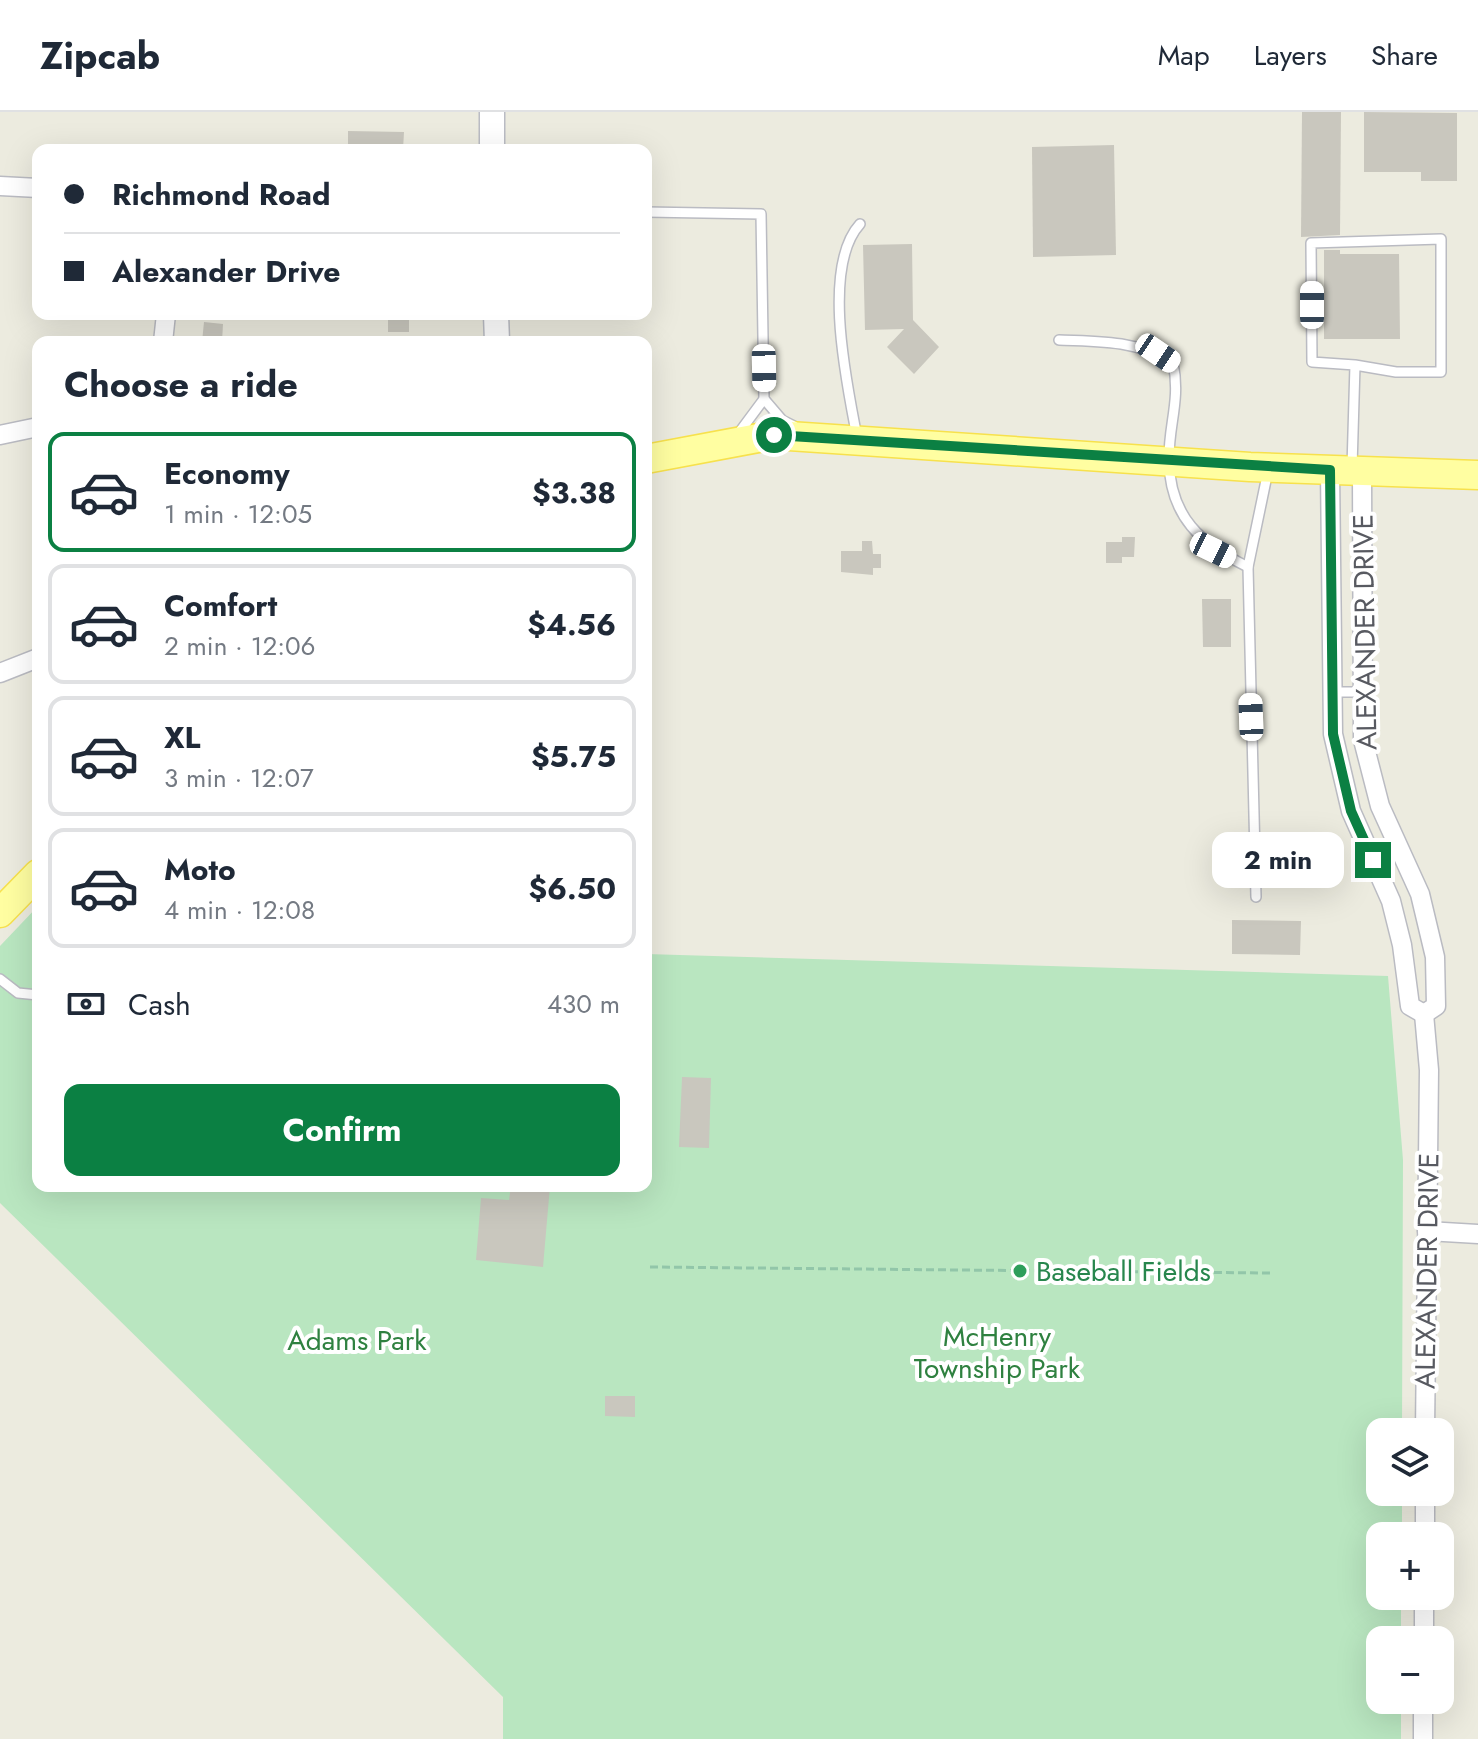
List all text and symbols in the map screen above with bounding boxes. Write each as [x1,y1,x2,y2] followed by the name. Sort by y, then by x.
[40,28,160,83] text: Zipcab
[1158,35,1210,76] text: Map
[1254,35,1327,76] text: Layers
[1371,35,1438,76] text: Share
[112,173,330,216] text: Richmond Road
[112,250,340,293] text: Alexander Drive
[1300,281,1324,329] car
[1131,330,1185,376] car
[752,344,776,392] car
[64,358,298,410] text: Choose a ride
[756,417,792,453] route start
[164,452,290,495] text: Economy
[68,456,140,528] icon: car
[532,471,616,514] text: $3.38
[164,495,312,533] text: 1 min · 12:05
[1342,514,1388,750] street label: ALEXANDER DRIVE
[1186,529,1240,571] car
[164,584,277,627] text: Comfort
[68,588,140,660] icon: car
[527,603,616,646] text: $4.56
[164,627,316,665] text: 2 min · 12:06
[1238,693,1264,741] car
[164,716,200,759] text: XL
[68,720,140,792] icon: car
[531,735,616,778] text: $5.75
[164,759,314,797] text: 3 min · 12:07
[1213,832,1345,888] callout: 2 min
[1244,841,1312,879] text: 2 min
[1355,842,1391,878] route end
[164,848,236,891] text: Moto
[68,852,140,924] icon: car
[528,867,616,910] text: $6.50
[164,891,315,929] text: 4 min · 12:08
[64,982,108,1026] icon: cash
[128,983,191,1026] text: Cash
[547,985,620,1023] text: 430 m
[64,1084,620,1176] button: Confirm
[1404,1153,1450,1389] street label: ALEXANDER DRIVE
[1036,1251,1211,1292] place label: Baseball Fields
[1011,1262,1029,1280] marker: Baseball Fields
[914,1316,1081,1389] park label: McHenry Township Park
[287,1320,427,1361] park label: Adams Park
[1366,1418,1454,1714] map controls
[1366,1418,1454,1506] button: layers
[1366,1522,1454,1610] button: +
[1366,1626,1454,1714] button: −

